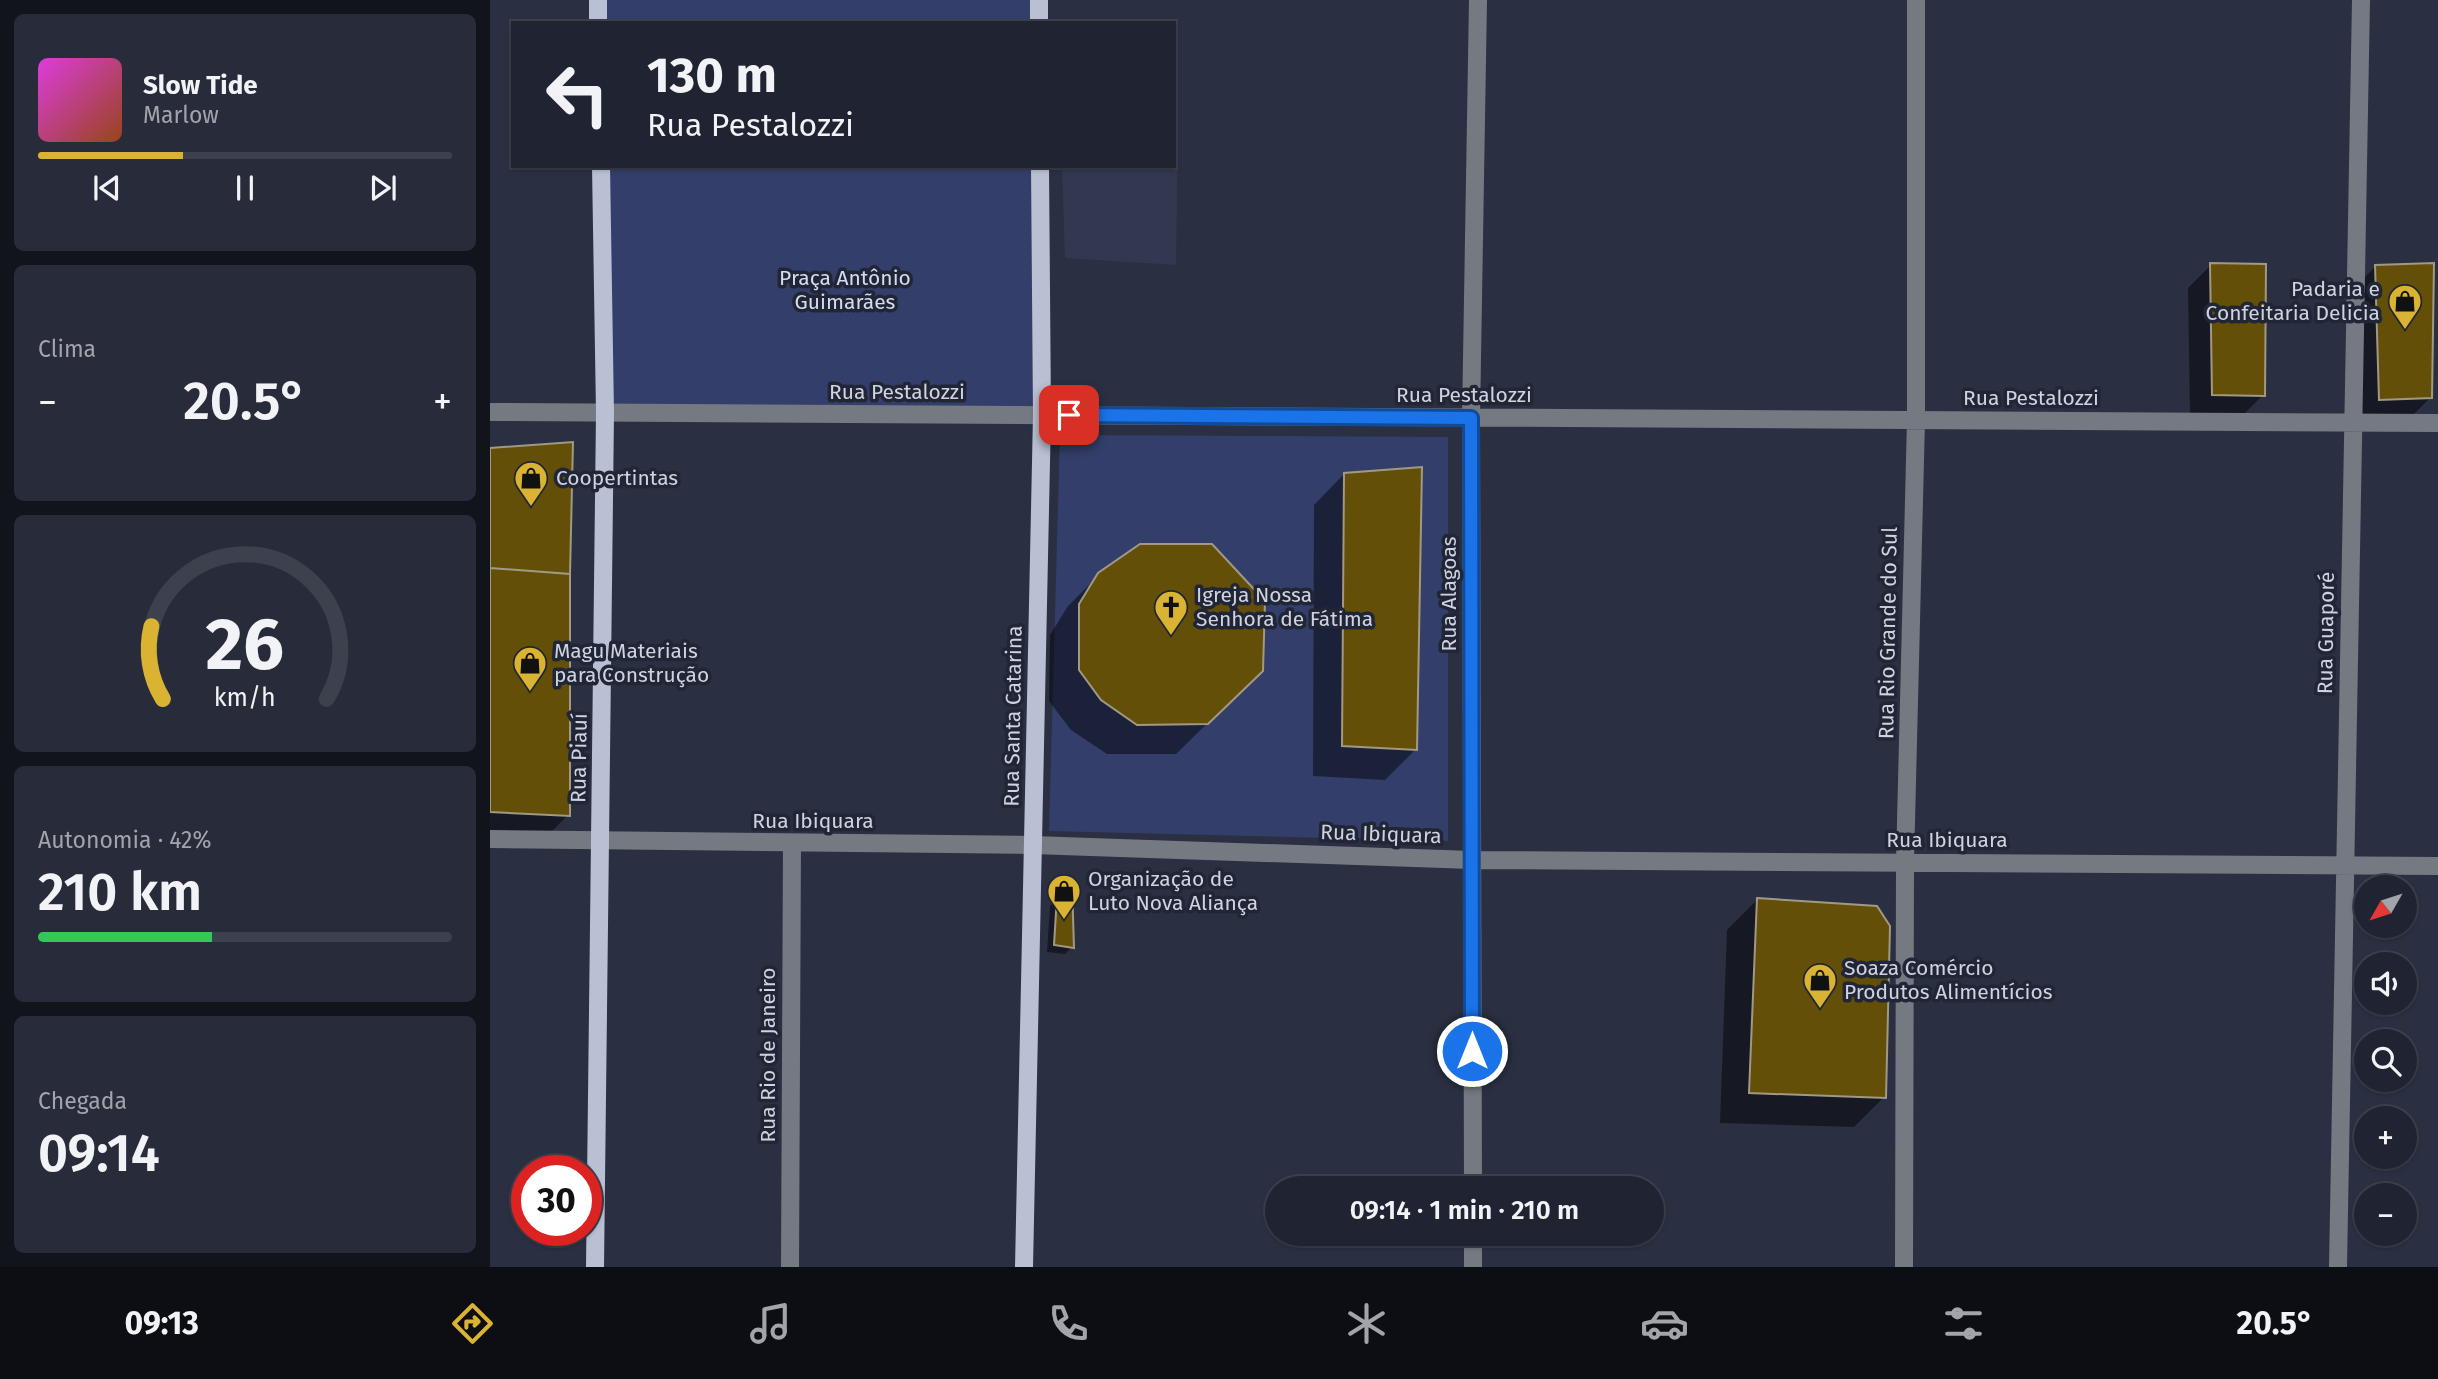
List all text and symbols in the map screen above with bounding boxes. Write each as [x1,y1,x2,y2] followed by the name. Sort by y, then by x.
[647,46,777,105] text: 130 m
[532,49,623,140] icon: left
[143,70,258,101] text: Slow Tide
[143,101,219,129] text: Marlow
[647,106,854,144] text: Rua Pestalozzi
[88,169,126,207] icon: previous
[226,169,264,207] icon: pause
[364,169,402,207] icon: next
[779,265,911,315] park label: Praça Antônio Guimarães
[2206,276,2380,326] place label: Padaria e Confeitaria Delicia
[2386,282,2424,331] shop icon: Padaria e Confeitaria Delicia
[38,335,96,363] text: Clima
[183,370,307,433] text: 20.5°
[38,379,57,425] text: −
[433,379,452,425] text: +
[829,379,965,405] street label: Rua Pestalozzi
[1396,382,1532,408] street label: Rua Pestalozzi
[1039,385,1099,445] pin
[1963,385,2099,411] street label: Rua Pestalozzi
[1050,396,1088,434] icon: arrive
[512,459,550,508] shop icon: Coopertintas
[556,465,678,491] place label: Coopertintas
[1873,527,1903,739] street label: Rua Rio Grande do Sul
[1436,536,1462,651] street label: Rua Alagoas
[2312,572,2340,694] street label: Rua Guaporé
[1196,582,1373,632] place label: Igreja Nossa Senhora de Fátima
[1152,588,1190,637] church icon: Igreja Nossa Senhora de Fátima
[206,602,284,689] text: 26
[998,625,1028,807] street label: Rua Santa Catarina
[554,638,709,688] place label: Magu Materiais para Construção
[511,644,549,693] shop icon: Magu Materiais para Construção
[214,683,276,713] text: km/h
[565,713,593,803] street label: Rua Piauí
[752,808,874,834] street label: Rua Ibiquara
[1320,819,1442,849] street label: Rua Ibiquara
[38,826,211,854] text: Autonomia · 42%
[1886,827,2008,853] street label: Rua Ibiquara
[38,861,202,924] text: 210 km
[1088,866,1258,916] place label: Organização de Luto Nova Aliança
[1045,872,1083,921] shop icon: Organização de Luto Nova Aliança
[2354,875,2417,938] north arrow
[2354,875,2417,1246] map controls
[2354,952,2417,1015] button: sound
[1844,955,2053,1005] place label: Soaza Comércio Produtos Alimentícios
[1801,961,1839,1010] shop icon: Soaza Comércio Produtos Alimentícios
[755,967,781,1143] street label: Rua Rio de Janeiro
[1435,1014,1509,1088] position arrow
[2354,1029,2417,1092] button: search
[38,1087,127,1115] text: Chegada
[2354,1106,2417,1169] button: +
[38,1122,160,1185] text: 09:14
[511,1155,602,1246] speed limit sign: 30
[2354,1183,2417,1246] button: −
[1350,1195,1579,1226] text: 09:14 · 1 min · 210 m
[448,1299,497,1348] icon: directions
[746,1299,795,1348] icon: music
[1044,1299,1093,1348] icon: phone
[1342,1299,1391,1348] icon: climate
[1640,1299,1689,1348] icon: car
[1939,1299,1988,1348] icon: filters
[125,1304,199,1342] text: 09:13
[2237,1304,2313,1342] text: 20.5°

